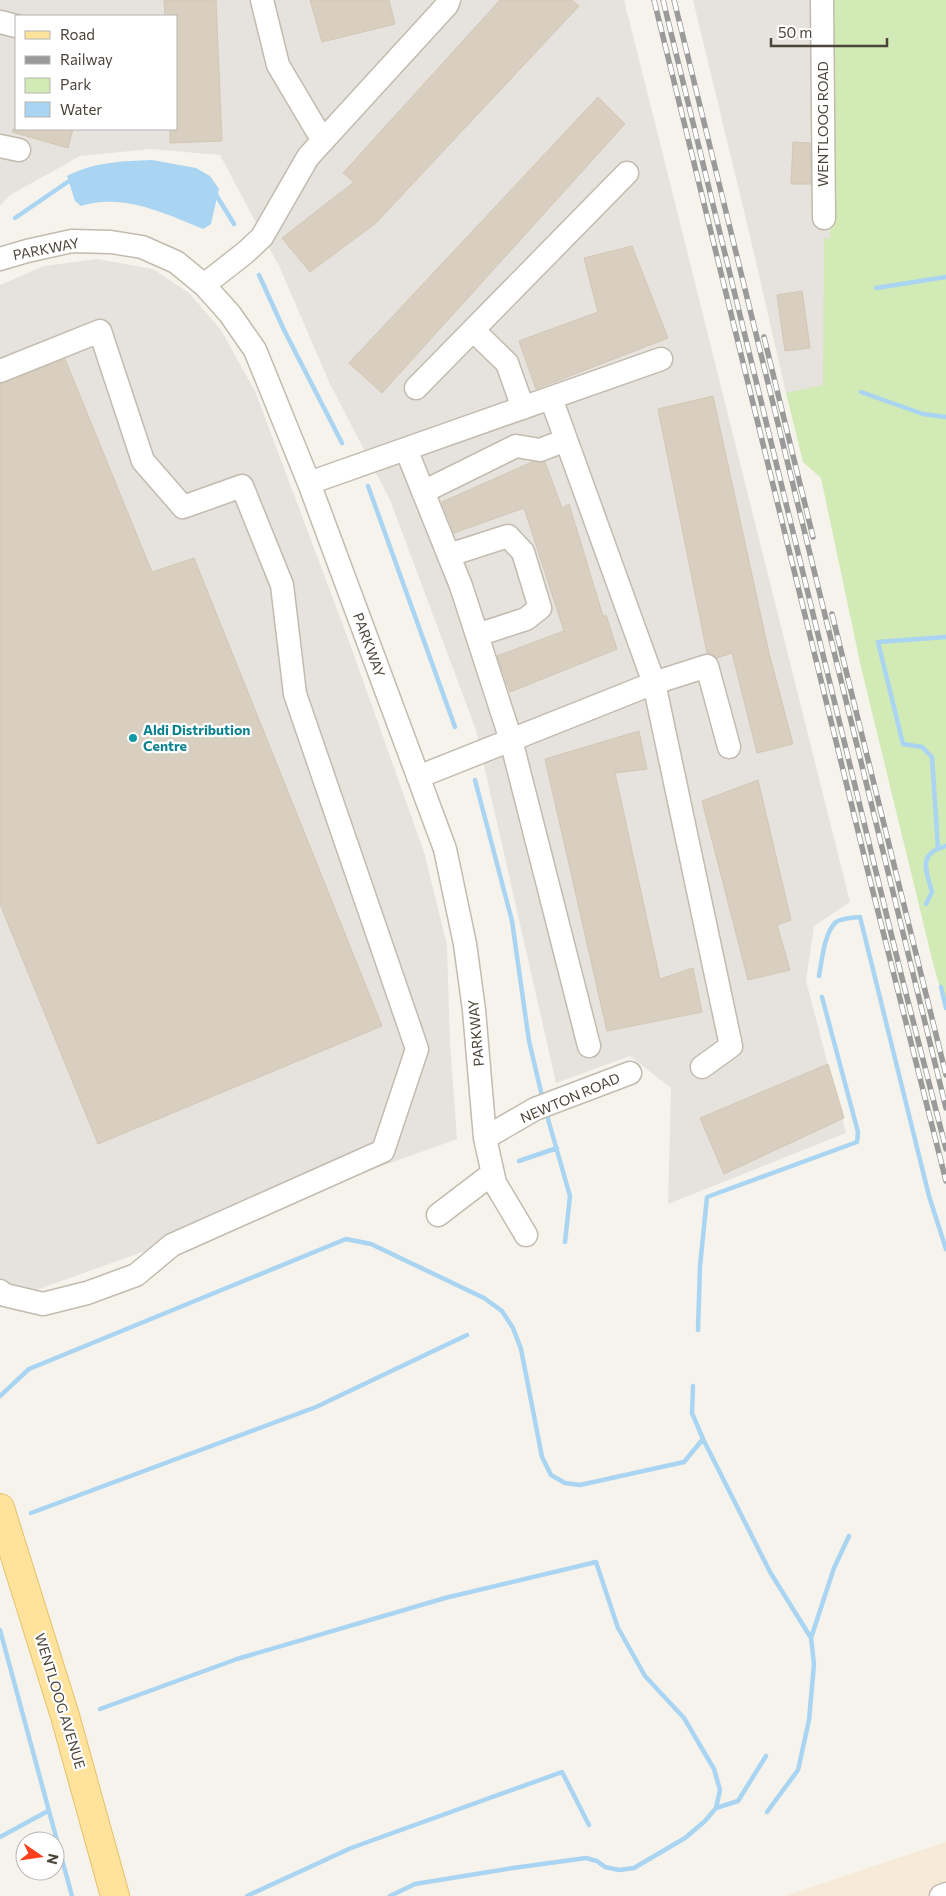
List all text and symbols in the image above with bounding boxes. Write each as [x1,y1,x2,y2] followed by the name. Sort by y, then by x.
[15,15,178,130] legend
[771,15,887,47] scale bar
[778,23,812,41] text: 50 m
[60,25,95,43] text: Road
[60,50,113,68] text: Railway
[814,61,831,187] street label: WENTLOOG ROAD
[60,75,91,93] text: Park
[60,100,102,118] text: Water
[11,234,81,263] street label: PARKWAY
[350,610,389,679] street label: PARKWAY
[143,721,250,754] place label: Aldi Distribution Centre
[127,732,139,744] marker: Aldi Distribution Centre
[464,999,487,1067] street label: PARKWAY
[517,1069,622,1126] street label: NEWTON ROAD
[32,1631,89,1771] street label: WENTLOOG AVENUE
[15,1831,65,1881] north arrow
[44,1852,63,1866] text: N

